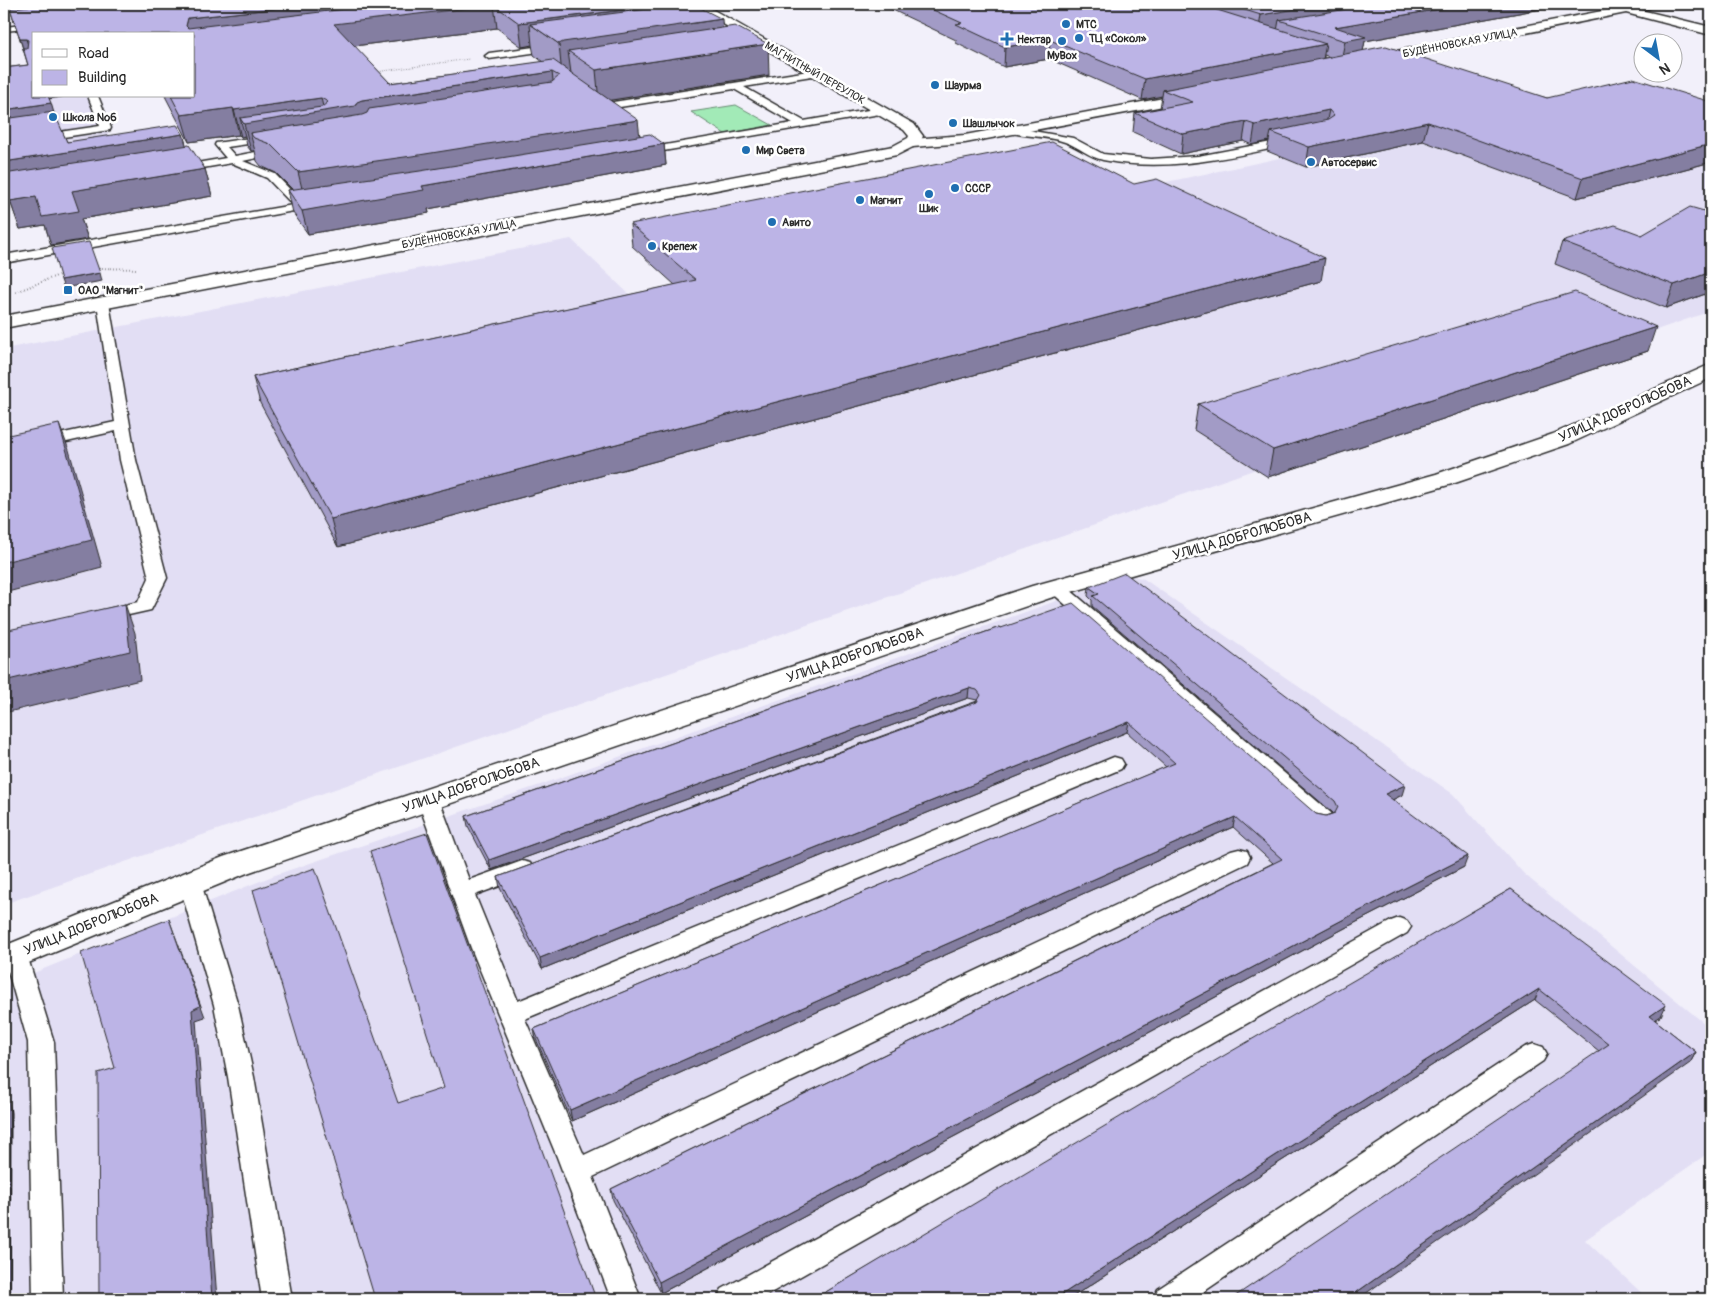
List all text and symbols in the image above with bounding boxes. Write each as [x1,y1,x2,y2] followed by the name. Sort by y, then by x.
[1060,18,1072,30] marker: МТС
[1076,18,1097,31] place label: МТС
[1402,26,1518,60] street label: БУДЁННОВСКАЯ УЛИЦА
[32,32,195,98] legend
[1073,32,1085,44] marker: ТЦ «Сокол»
[1088,32,1147,45] place label: ТЦ «Сокол»
[1632,32,1682,82] north arrow
[1001,33,1013,45] marker: Нектар
[1017,33,1051,46] place label: Нектар
[1056,35,1068,47] marker: MyBox
[762,39,868,107] street label: МАГНИТНЫЙ ПЕРЕУЛОК
[78,44,109,63] text: Road
[1047,49,1078,62] place label: MyBox
[1656,59,1673,78] text: N
[78,68,126,87] text: Building
[929,79,941,91] marker: Шаурма
[944,79,981,92] place label: Шаурма
[47,111,59,123] marker: Школа №6
[62,111,117,124] place label: Школа №6
[947,117,959,129] marker: Шашлычок
[962,117,1015,130] place label: Шашлычок
[740,144,752,156] marker: Мир Света
[756,144,805,157] place label: Мир Света
[1305,156,1317,168] marker: Автосервис
[1321,156,1377,169] place label: Автосервис
[949,182,961,194] marker: СССР
[965,182,991,195] place label: СССР
[923,188,935,200] marker: Шик
[854,194,866,206] marker: Магнит
[870,194,903,207] place label: Магнит
[918,202,939,215] place label: Шик
[766,216,778,228] marker: Авито
[782,216,811,229] place label: Авито
[401,217,517,251] street label: БУДЁННОВСКАЯ УЛИЦА
[646,240,658,252] marker: Крепеж
[662,240,698,253] place label: Крепеж
[62,284,74,296] marker: ОАО "Магнит"
[78,284,143,297] place label: ОАО "Магнит"
[1556,372,1694,446] street label: УЛИЦА ДОБРОЛЮБОВА
[1171,508,1313,564] street label: УЛИЦА ДОБРОЛЮБОВА
[784,624,926,686] street label: УЛИЦА ДОБРОЛЮБОВА
[400,754,542,816] street label: УЛИЦА ДОБРОЛЮБОВА
[21,889,161,959] street label: УЛИЦА ДОБРОЛЮБОВА

